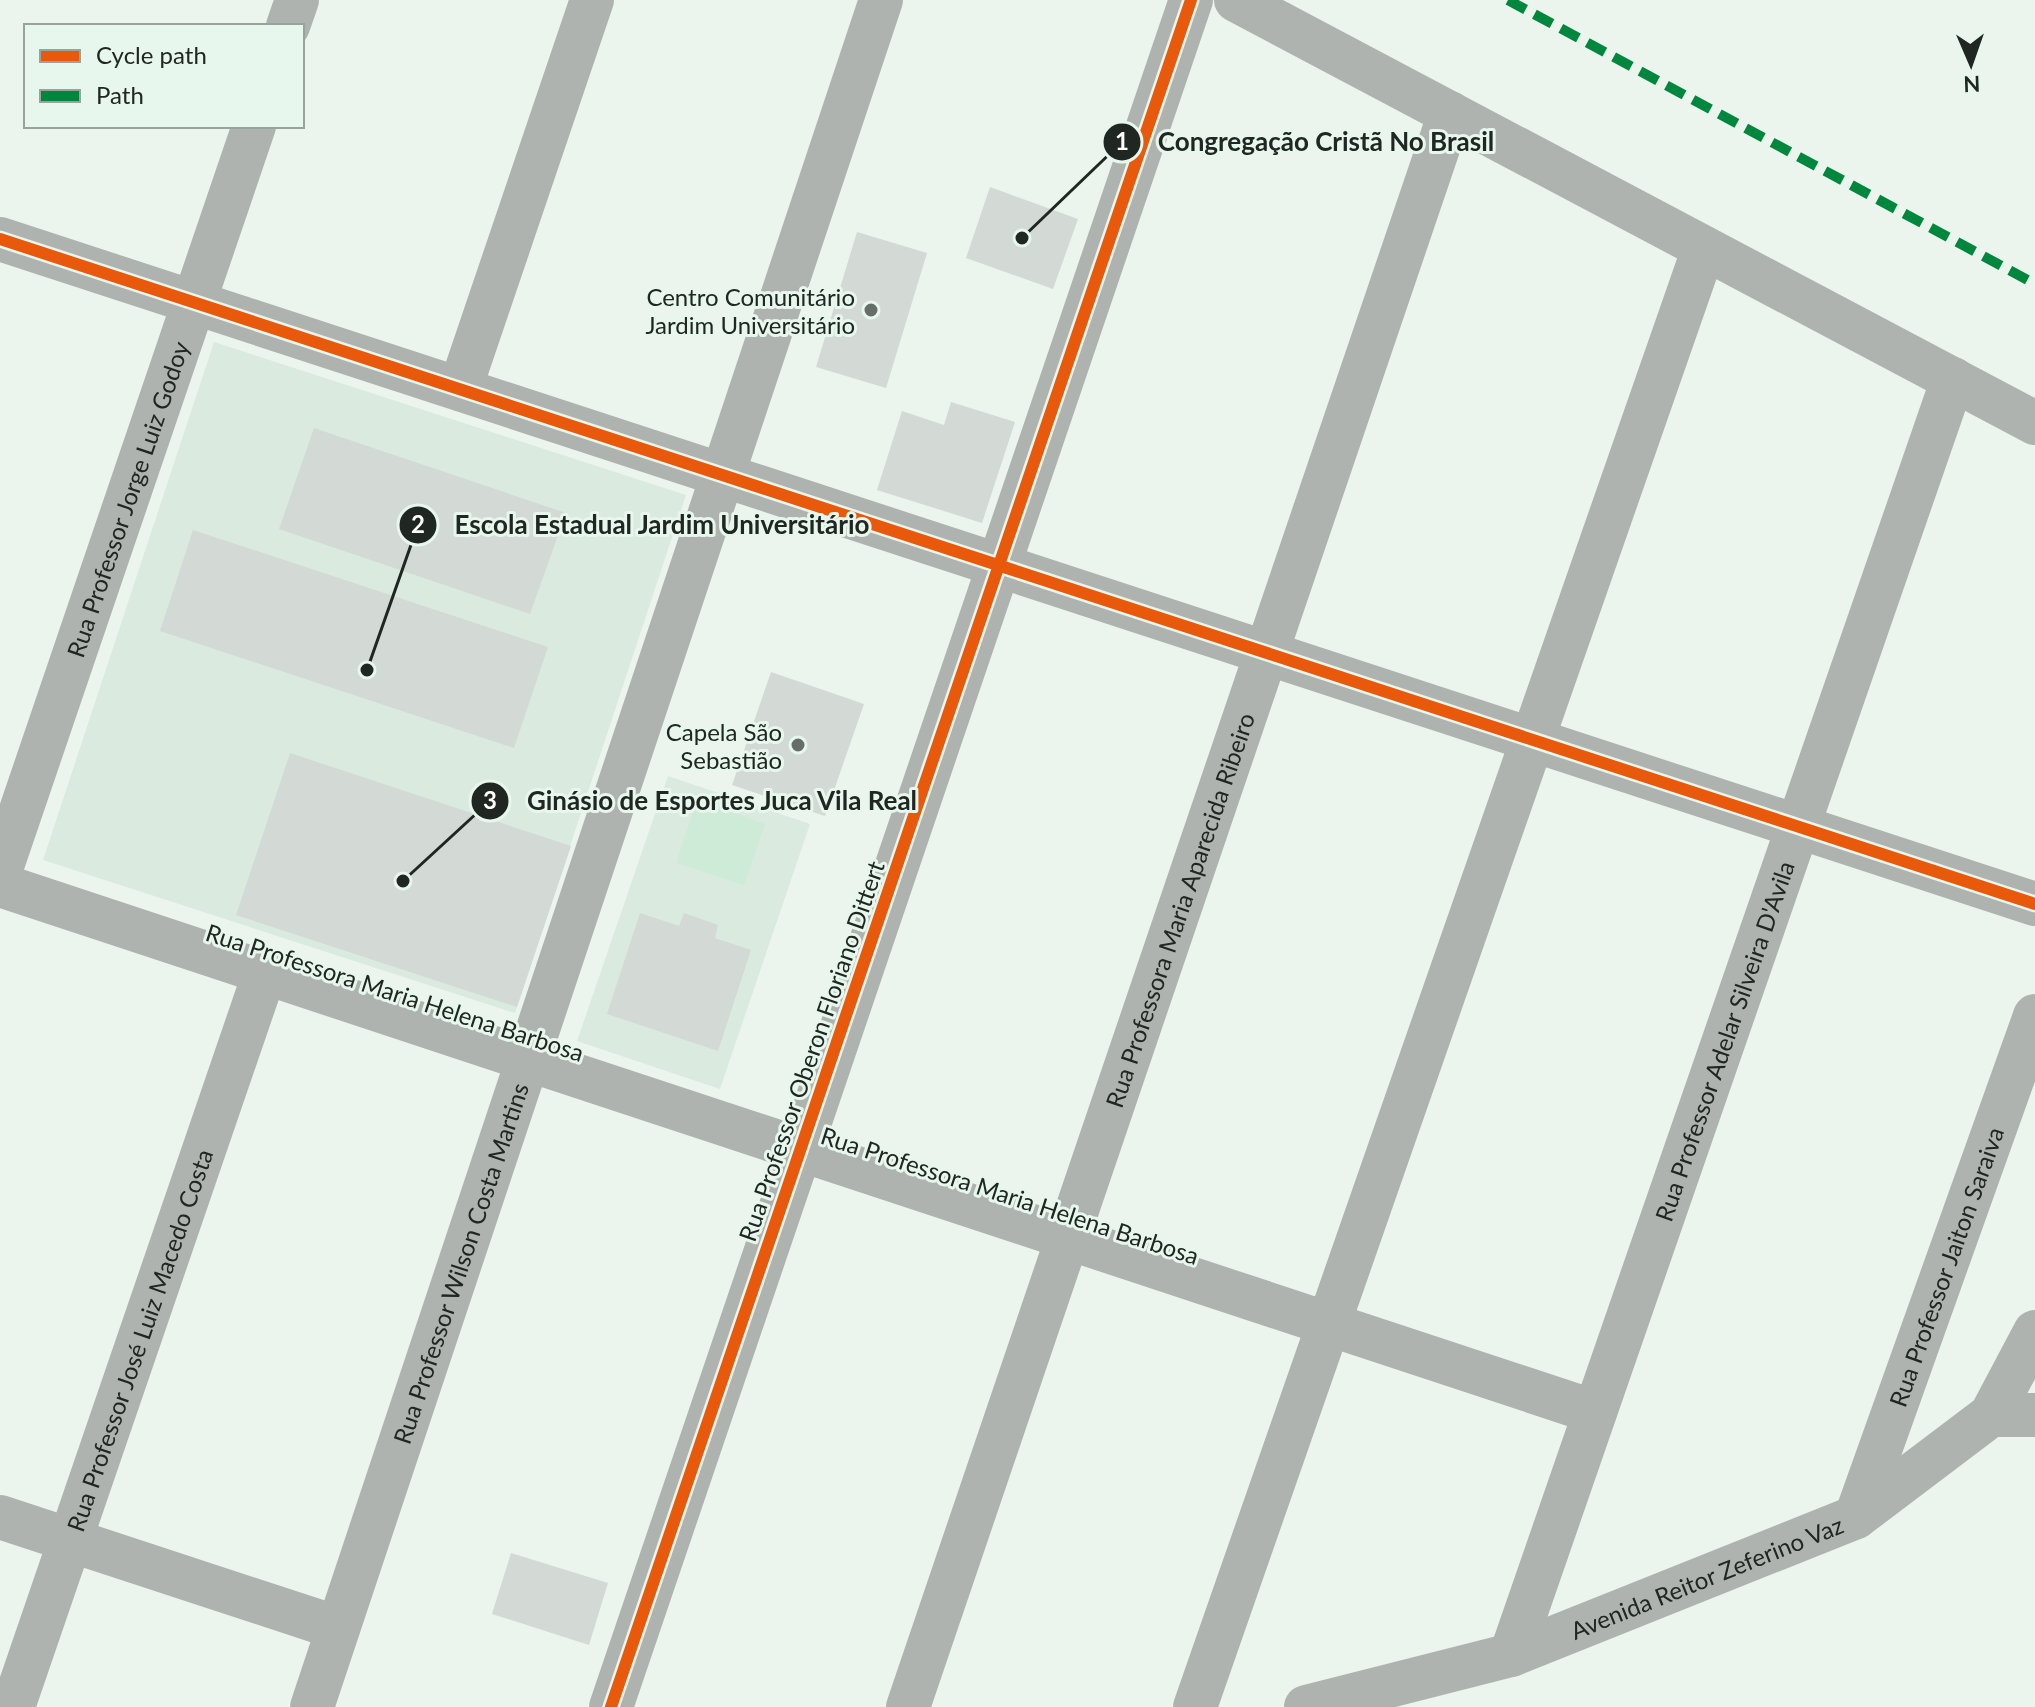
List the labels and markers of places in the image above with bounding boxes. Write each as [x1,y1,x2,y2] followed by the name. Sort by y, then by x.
[1102,117,1511,167] callout: Congregação Cristã No Brasil
[645,282,855,339] place label: Centro Comunitário Jardim Universitário
[862,301,880,319] marker: Centro Comunitário Jardim Universitário
[398,500,886,550] callout: Escola Estadual Jardim Universitário
[666,717,782,774] place label: Capela São Sebastião
[789,736,807,754] marker: Capela São Sebastião
[470,776,934,826] callout: Ginásio de Esportes Juca Vila Real

